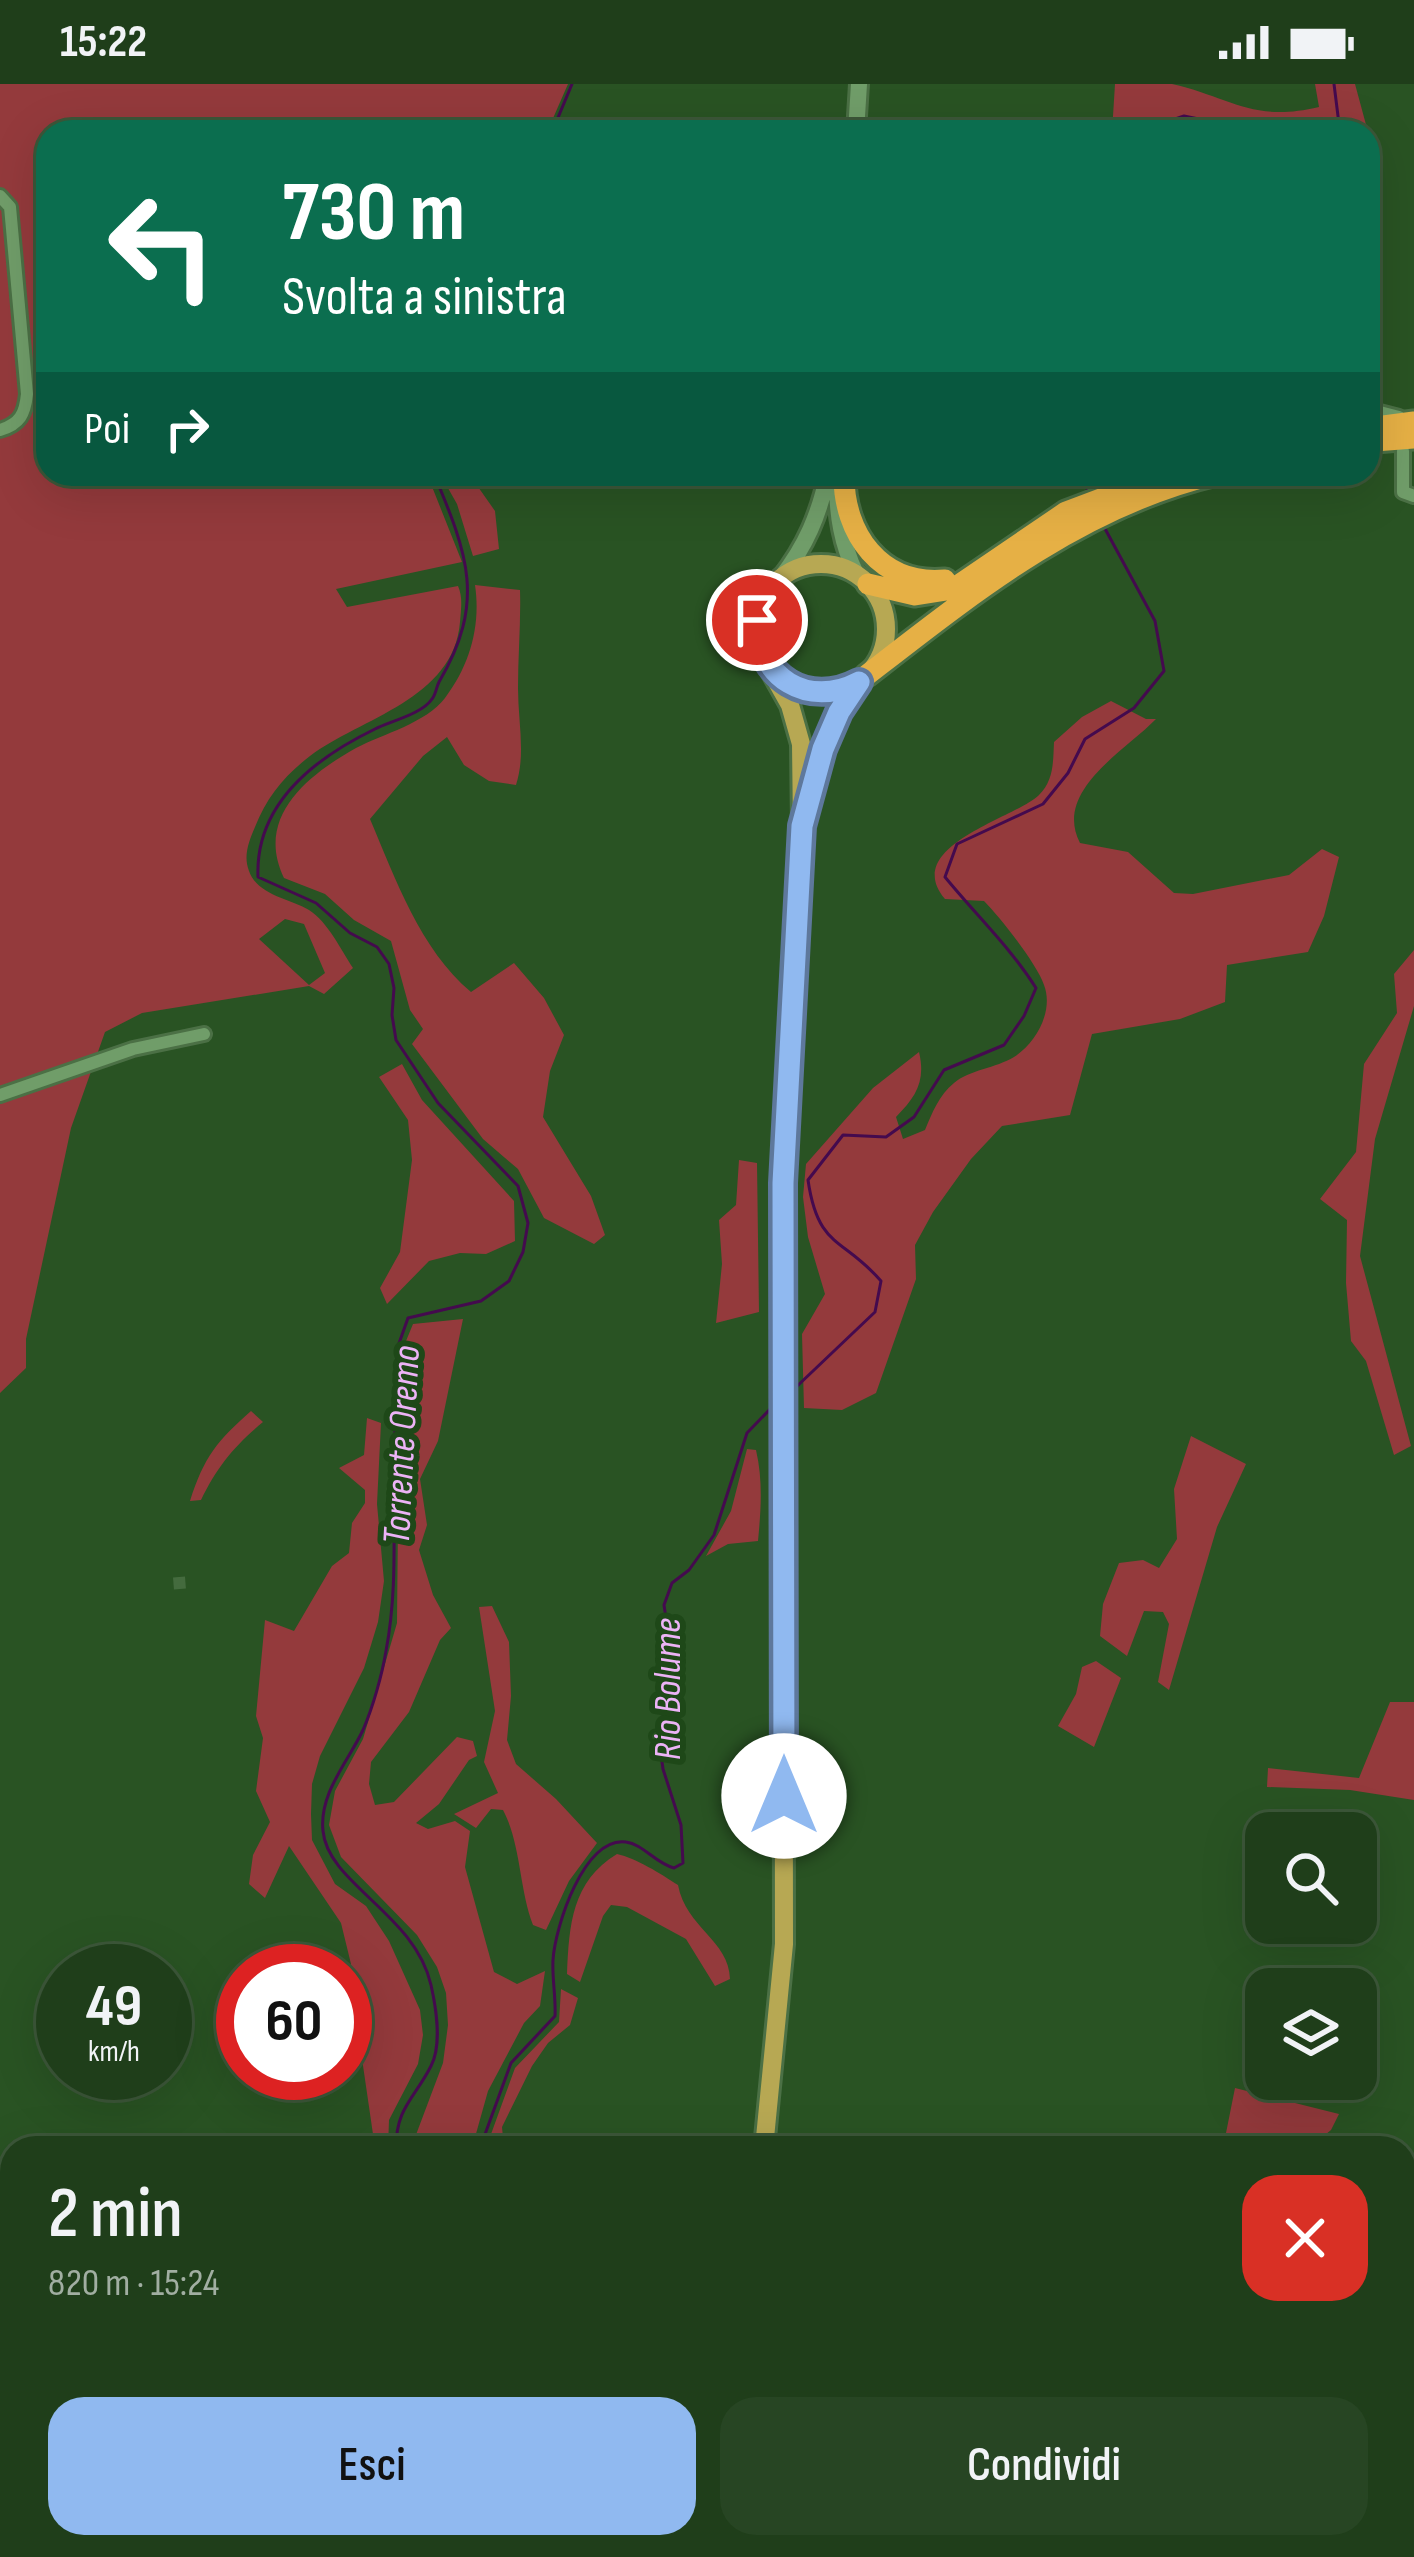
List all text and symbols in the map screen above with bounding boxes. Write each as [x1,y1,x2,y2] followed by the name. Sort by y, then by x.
[60,15,147,70] text: 15:22
[282,163,465,264] text: 730 m
[84,168,240,324] icon: left
[282,265,567,330] text: Svolta a sinistra
[154,396,220,462] icon: right
[84,402,130,457] text: Poi
[706,569,808,671] pin
[724,587,790,653] icon: arrive
[374,1344,431,1546] water label: Torrente Oremo
[645,1618,692,1760] water label: Rio Bolume
[721,1733,847,1859] position arrow
[1245,1812,1377,2100] map controls
[1245,1812,1377,1944] button: search
[216,1944,372,2100] speed limit sign: 60
[1245,1968,1377,2100] button: layers
[86,1971,142,2043] text: 49
[88,2034,140,2070] text: km/h
[48,2171,183,2258] text: 2 min
[1242,2175,1368,2301] button: close
[48,2260,219,2307] text: 820 m · 15:24
[48,2397,696,2535] button: Esci
[720,2397,1368,2535] button: Condividi

